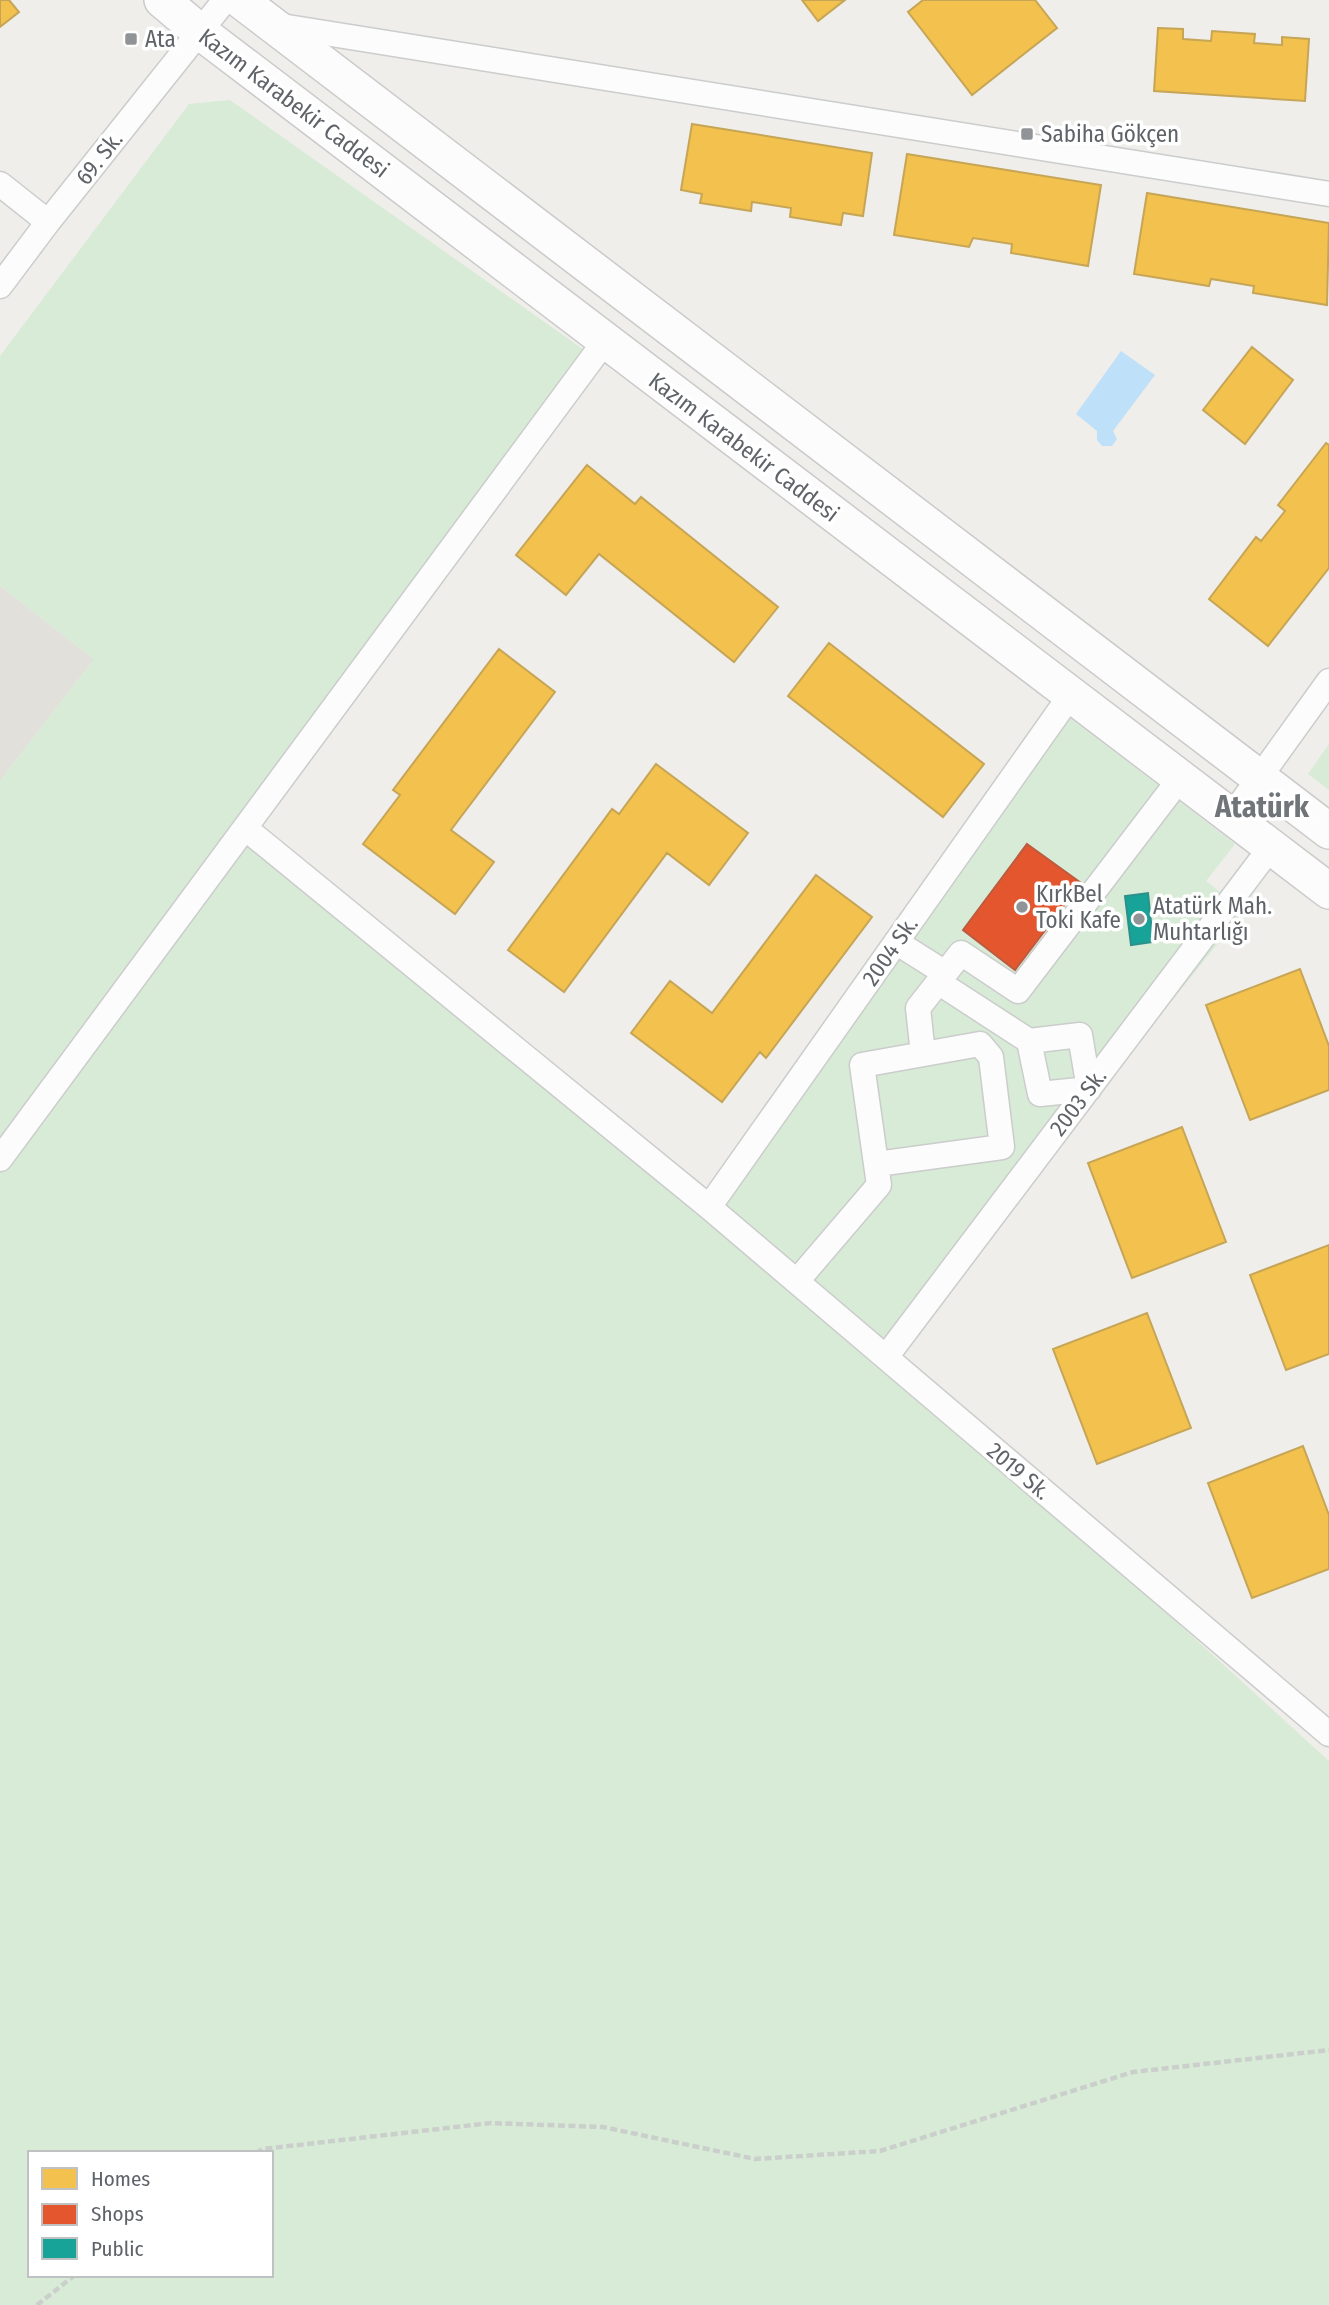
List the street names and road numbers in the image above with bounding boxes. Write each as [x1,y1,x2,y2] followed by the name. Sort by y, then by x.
[193,22,395,184] street label: Kazım Karabekir Caddesi
[70,126,128,190] street label: 69. Sk.
[643,366,845,528] street label: Kazım Karabekir Caddesi
[856,911,924,991] street label: 2004 Sk.
[1044,1063,1112,1141] street label: 2003 Sk.
[982,1436,1056,1506] street label: 2019 Sk.

